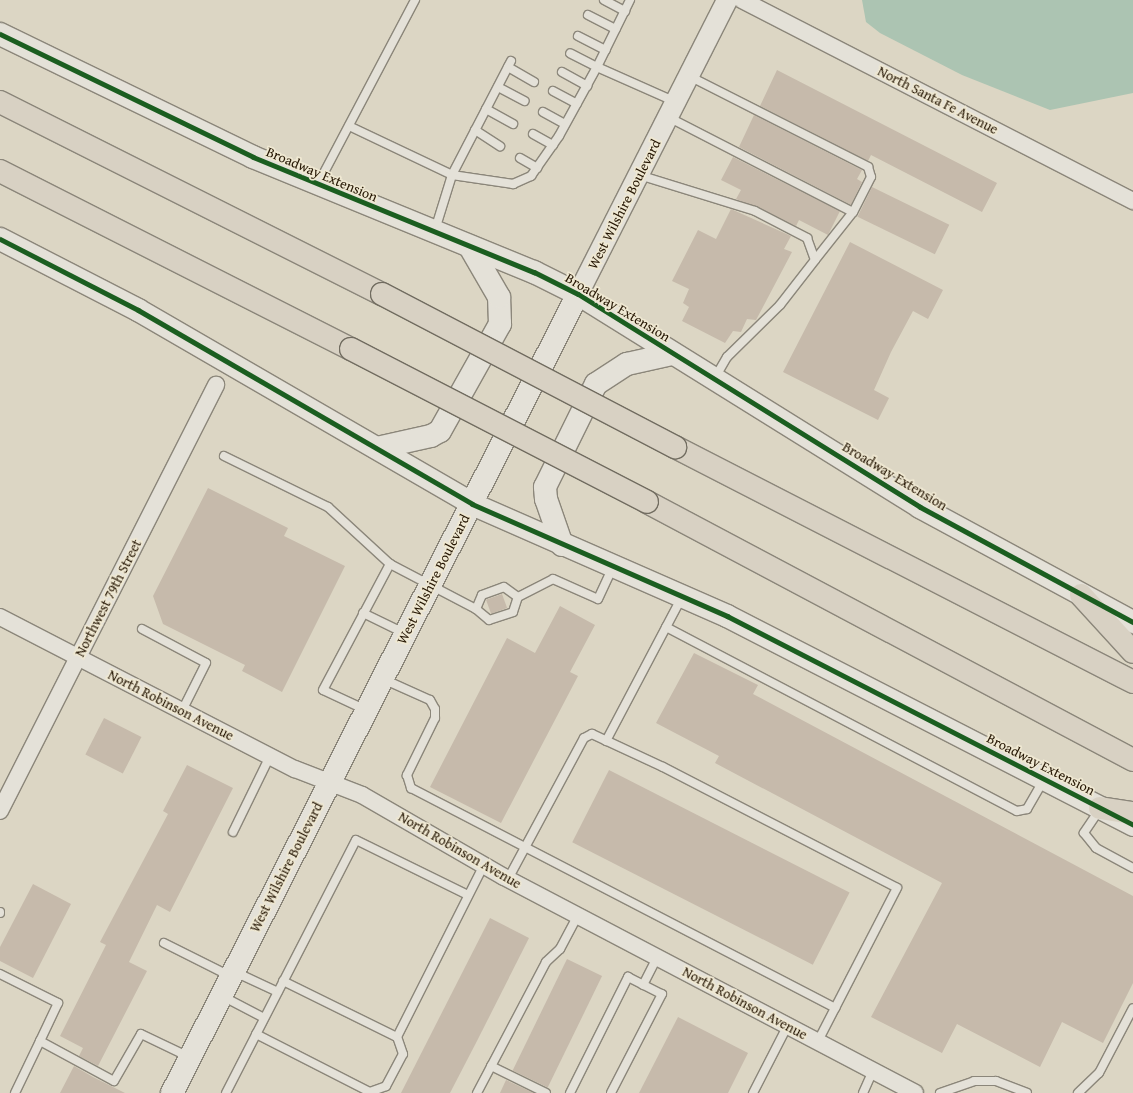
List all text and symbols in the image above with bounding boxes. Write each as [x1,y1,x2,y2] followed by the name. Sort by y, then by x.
[875,62,1001,138] street label: North Santa Fe Avenue
[584,136,664,272] street label: West Wilshire Boulevard
[264,143,380,205] street label: Broadway Extension
[563,269,673,345] street label: Broadway Extension
[840,438,950,514] street label: Broadway Extension
[393,511,473,647] street label: West Wilshire Boulevard
[71,537,145,659] street label: Northwest 79th Street
[105,666,237,744] street label: North Robinson Avenue
[984,729,1098,799] street label: Broadway Extension
[246,799,326,935] street label: West Wilshire Boulevard
[396,808,524,892] street label: North Robinson Avenue
[680,963,810,1043] street label: North Robinson Avenue

